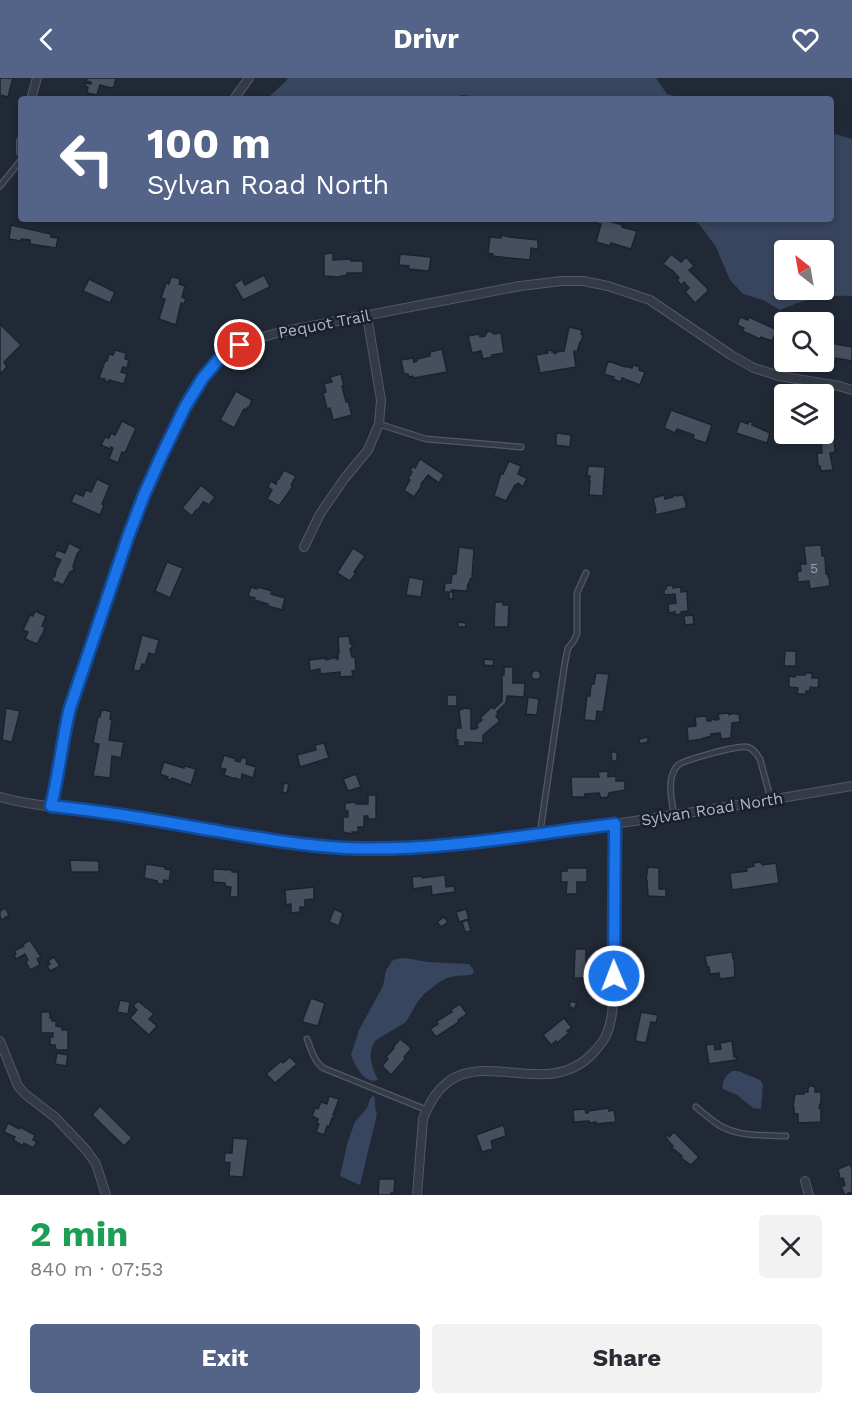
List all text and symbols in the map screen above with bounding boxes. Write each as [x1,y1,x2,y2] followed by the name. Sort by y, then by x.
[30,23,63,56] icon: back
[393,23,459,55] text: Drivr
[789,23,822,56] icon: heart
[147,119,271,168] text: 100 m
[48,120,126,198] icon: left
[147,169,389,201] text: Sylvan Road North
[774,240,834,300] north arrow
[774,240,834,444] map controls
[277,306,372,342] street label: Pequot Trail
[774,312,834,372] button: search
[214,319,265,370] pin
[223,328,256,361] icon: arrive
[774,384,834,444] button: layers
[810,560,818,576] house number: 5
[640,788,784,830] street label: Sylvan Road North
[582,944,646,1008] position arrow
[30,1213,128,1255] text: 2 min
[759,1215,822,1278] button: close
[30,1257,164,1281] text: 840 m · 07:53
[30,1324,420,1393] button: Exit
[432,1324,822,1393] button: Share

